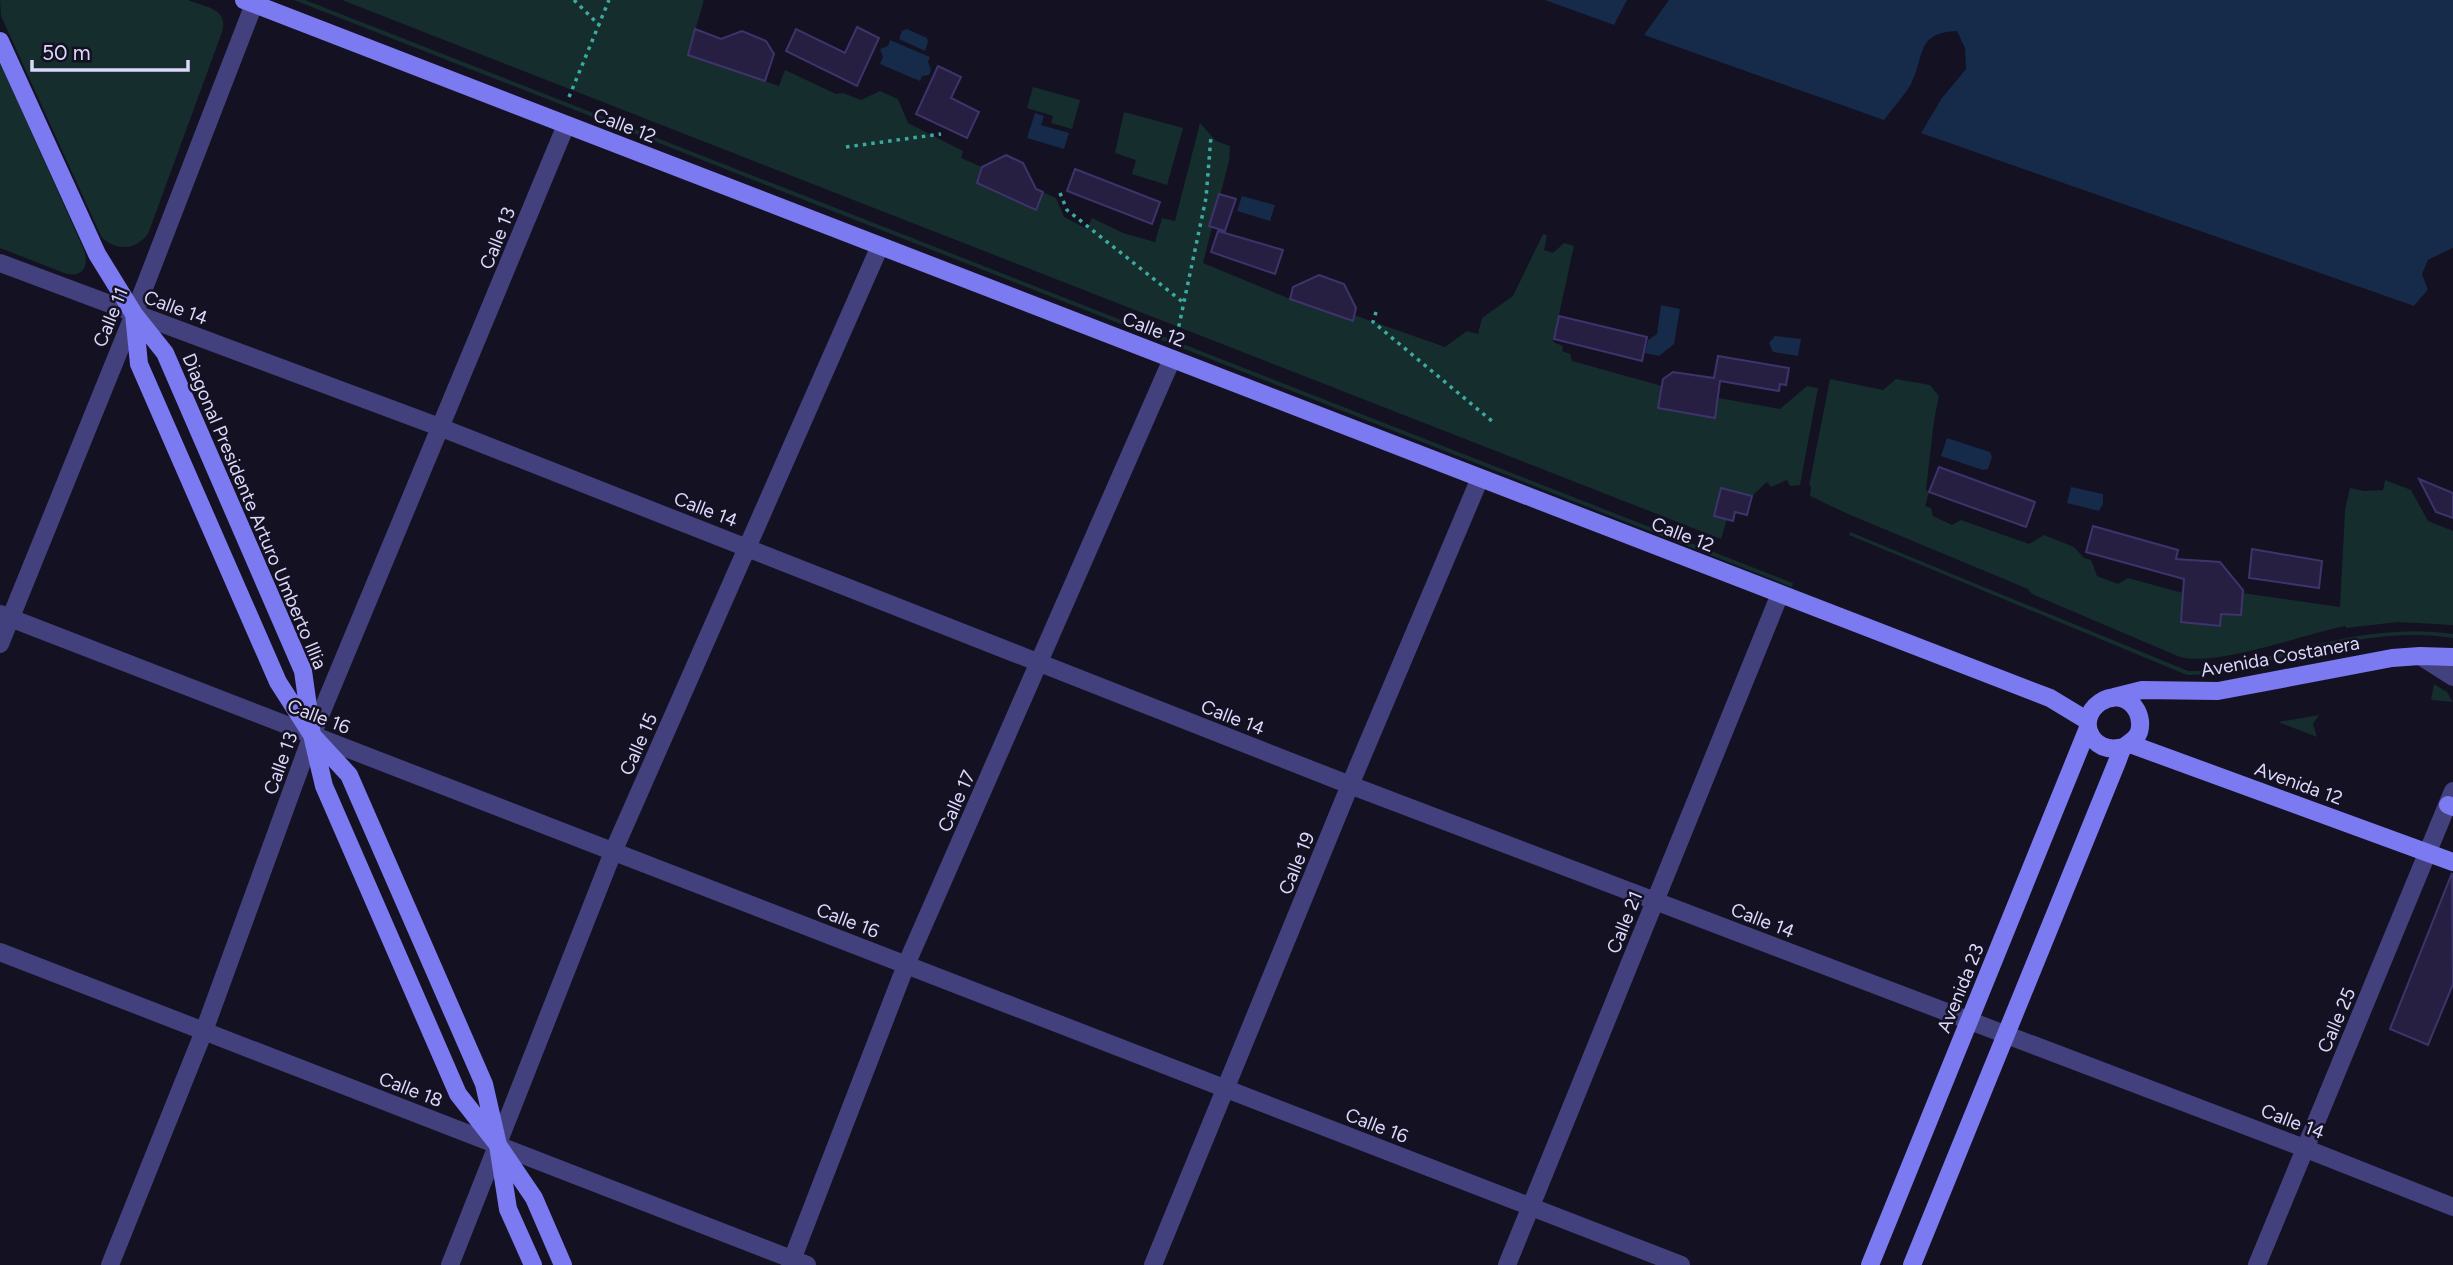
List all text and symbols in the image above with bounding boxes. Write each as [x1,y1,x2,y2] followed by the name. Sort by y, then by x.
[32,28,187,72] scale bar
[42,40,91,65] text: 50 m
[590,103,659,148] street label: Calle 12
[475,204,520,273] street label: Calle 13
[88,284,133,350] street label: Calle 11
[141,285,211,330] street label: Calle 14
[1119,307,1188,352] street label: Calle 12
[177,350,332,673] street label: Diagonal Presidente Arturo Umberto Illia
[671,487,741,532] street label: Calle 14
[1648,512,1717,557] street label: Calle 12
[2199,631,2361,682] street label: Avenida Costanera
[284,694,354,739] street label: Calle 16
[1198,695,1268,740] street label: Calle 14
[615,710,662,779] street label: Calle 15
[259,729,302,798] street label: Calle 13
[2252,757,2346,810] street label: Avenida 12
[933,767,980,836] street label: Calle 17
[1274,829,1319,898] street label: Calle 19
[1602,888,1647,957] street label: Calle 21
[813,898,883,943] street label: Calle 16
[1728,898,1798,943] street label: Calle 14
[1932,940,1989,1036] street label: Avenida 23
[2313,984,2360,1056] street label: Calle 25
[376,1067,446,1112] street label: Calle 18
[2258,1099,2328,1144] street label: Calle 14
[1342,1103,1412,1148] street label: Calle 16

